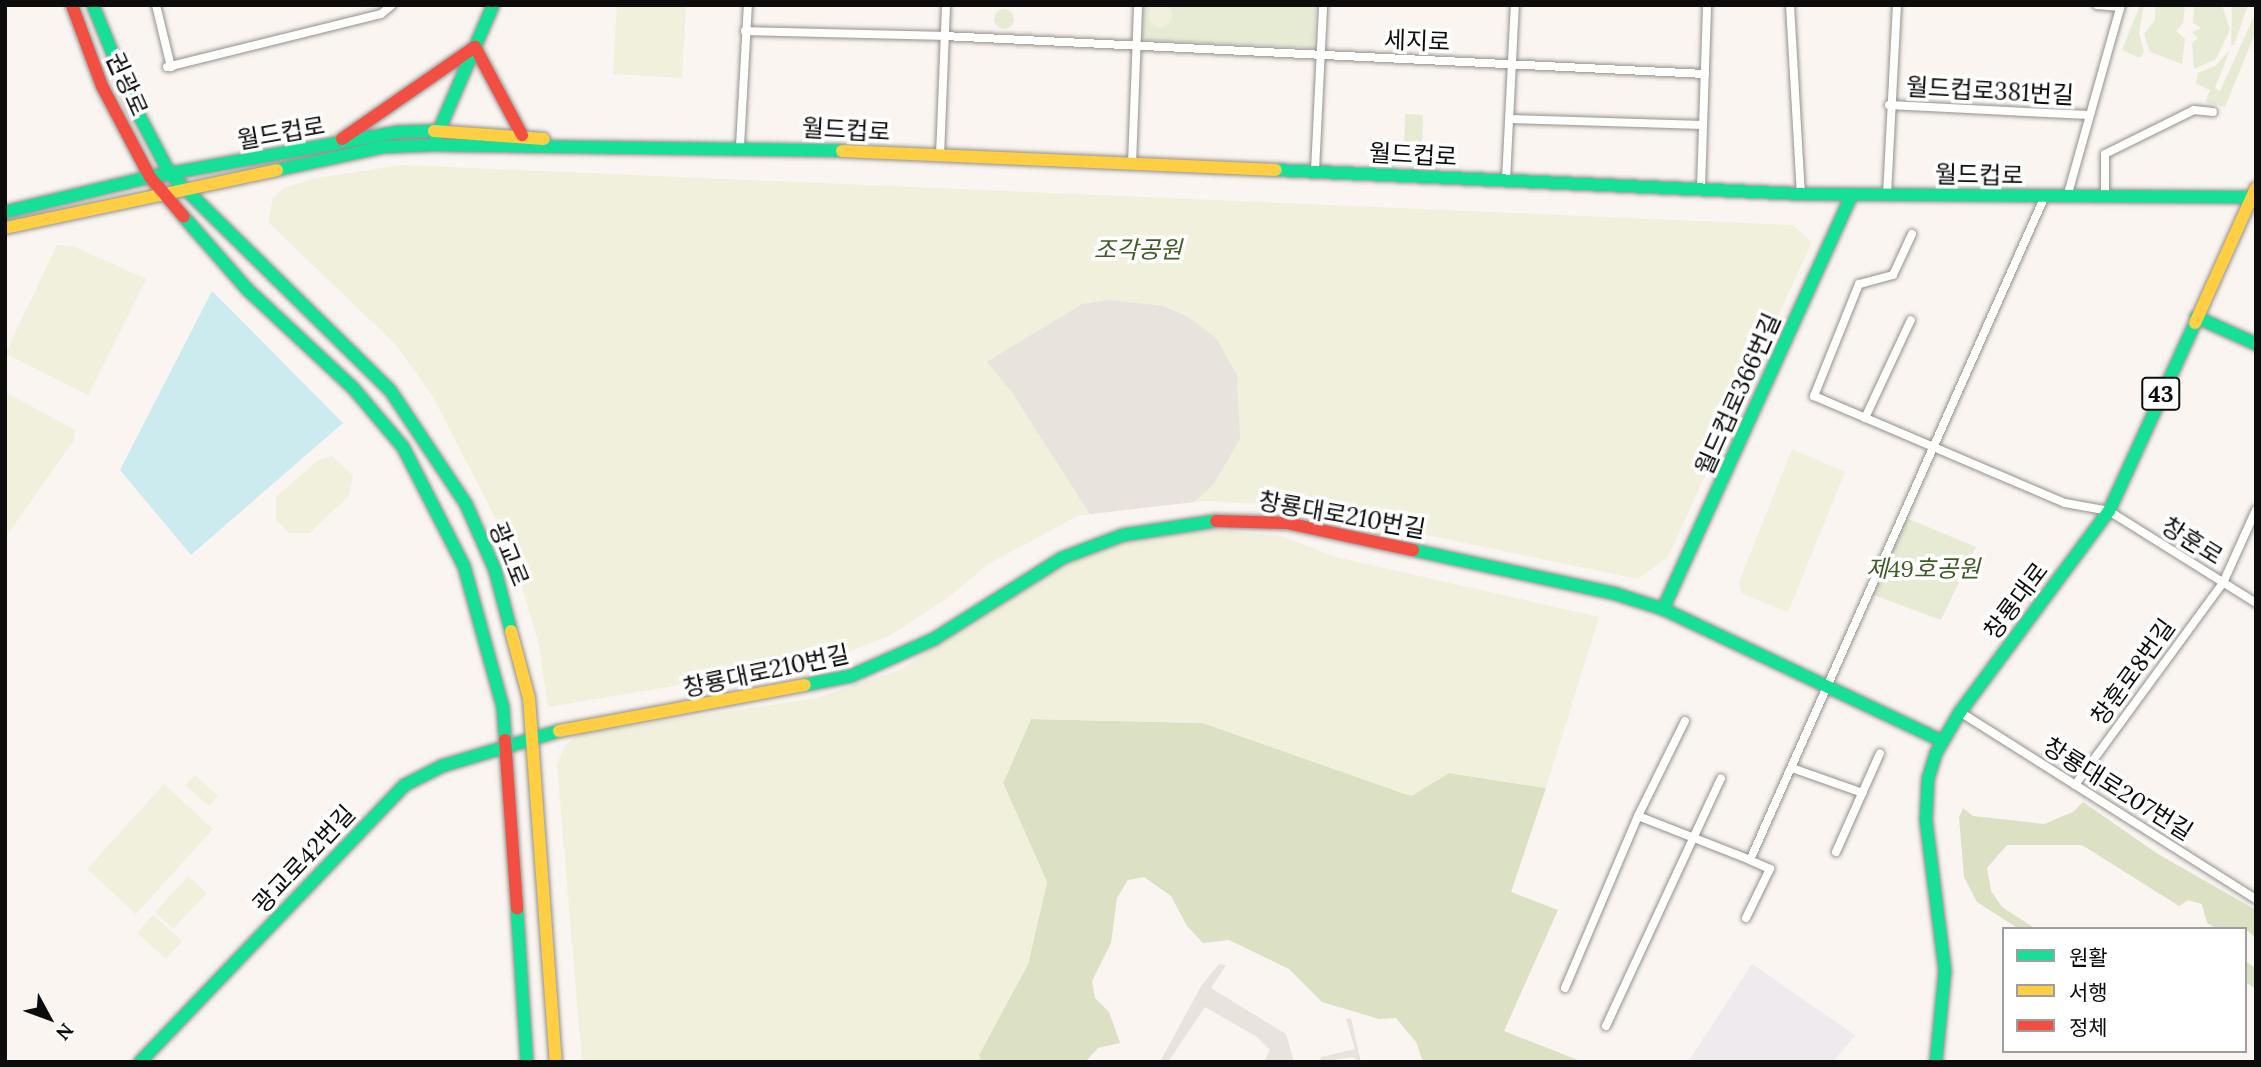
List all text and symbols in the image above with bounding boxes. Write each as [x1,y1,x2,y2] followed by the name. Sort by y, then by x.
[1383,25,1451,57] street label: 세지로
[100,48,154,120] street label: 권광로
[1905,72,2075,110] street label: 월드컵로381번길
[235,111,327,155] street label: 월드컵로
[801,113,891,147] street label: 월드컵로
[1368,138,1458,172] street label: 월드컵로
[1935,160,2023,190] street label: 월드컵로
[1094,236,1182,264] park label: 조각공원
[1690,309,1786,479] street label: 월드컵로366번길
[2140,374,2182,414] road number: 43
[1256,486,1428,544] street label: 창룡대로210번길
[2156,511,2228,571] street label: 창훈로
[483,518,535,590] street label: 광교로
[1866,555,1980,583] park label: 제49호공원
[1978,557,2054,645] street label: 창룡대로
[2085,613,2181,731] street label: 창훈로8번길
[680,639,852,703] street label: 창룡대로210번길
[2038,732,2198,846] street label: 창룡대로207번길
[247,799,361,919] street label: 광교로42번길
[2002,927,2247,1053] legend
[2069,944,2108,971] text: 원활
[2069,979,2108,1006] text: 서행
[14,983,84,1053] north arrow
[2069,1014,2108,1041] text: 정체
[51,1018,79,1045] text: N

